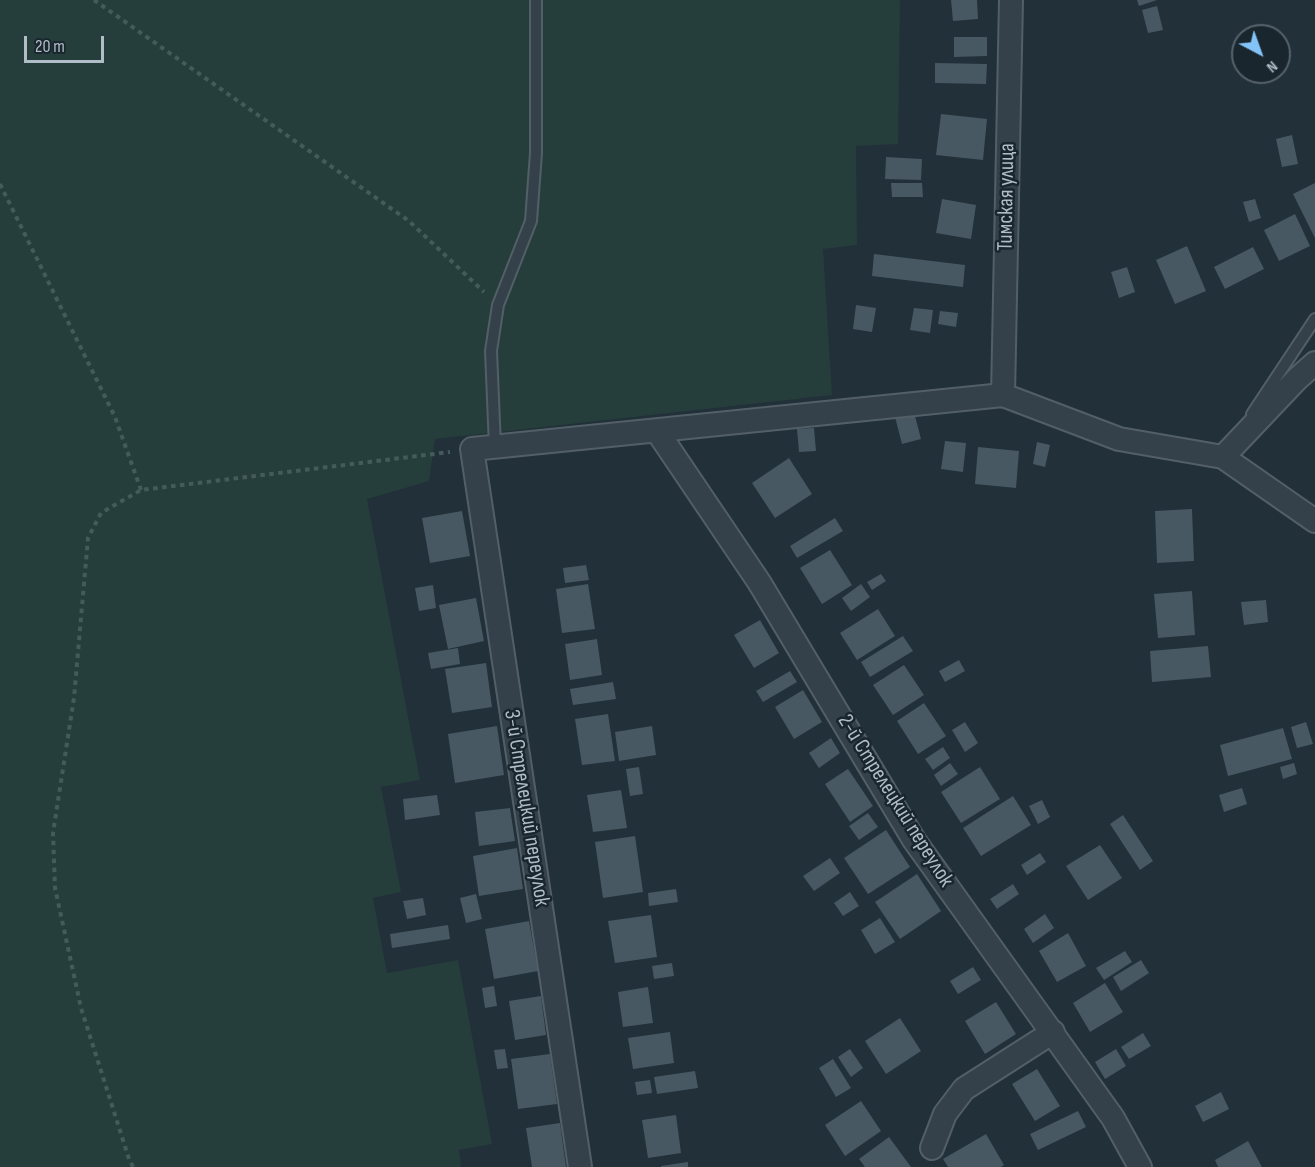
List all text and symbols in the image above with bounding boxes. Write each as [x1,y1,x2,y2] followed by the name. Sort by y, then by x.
[27,24,106,62] scale bar
[1231,24,1291,84] north arrow
[35,36,65,57] text: 20 m
[1262,56,1281,76] text: N
[993,143,1021,251] street label: Тимская улица
[497,708,555,908] street label: 3-й Стрелецкий переулок
[831,710,959,892] street label: 2-й Стрелецкий переулок

